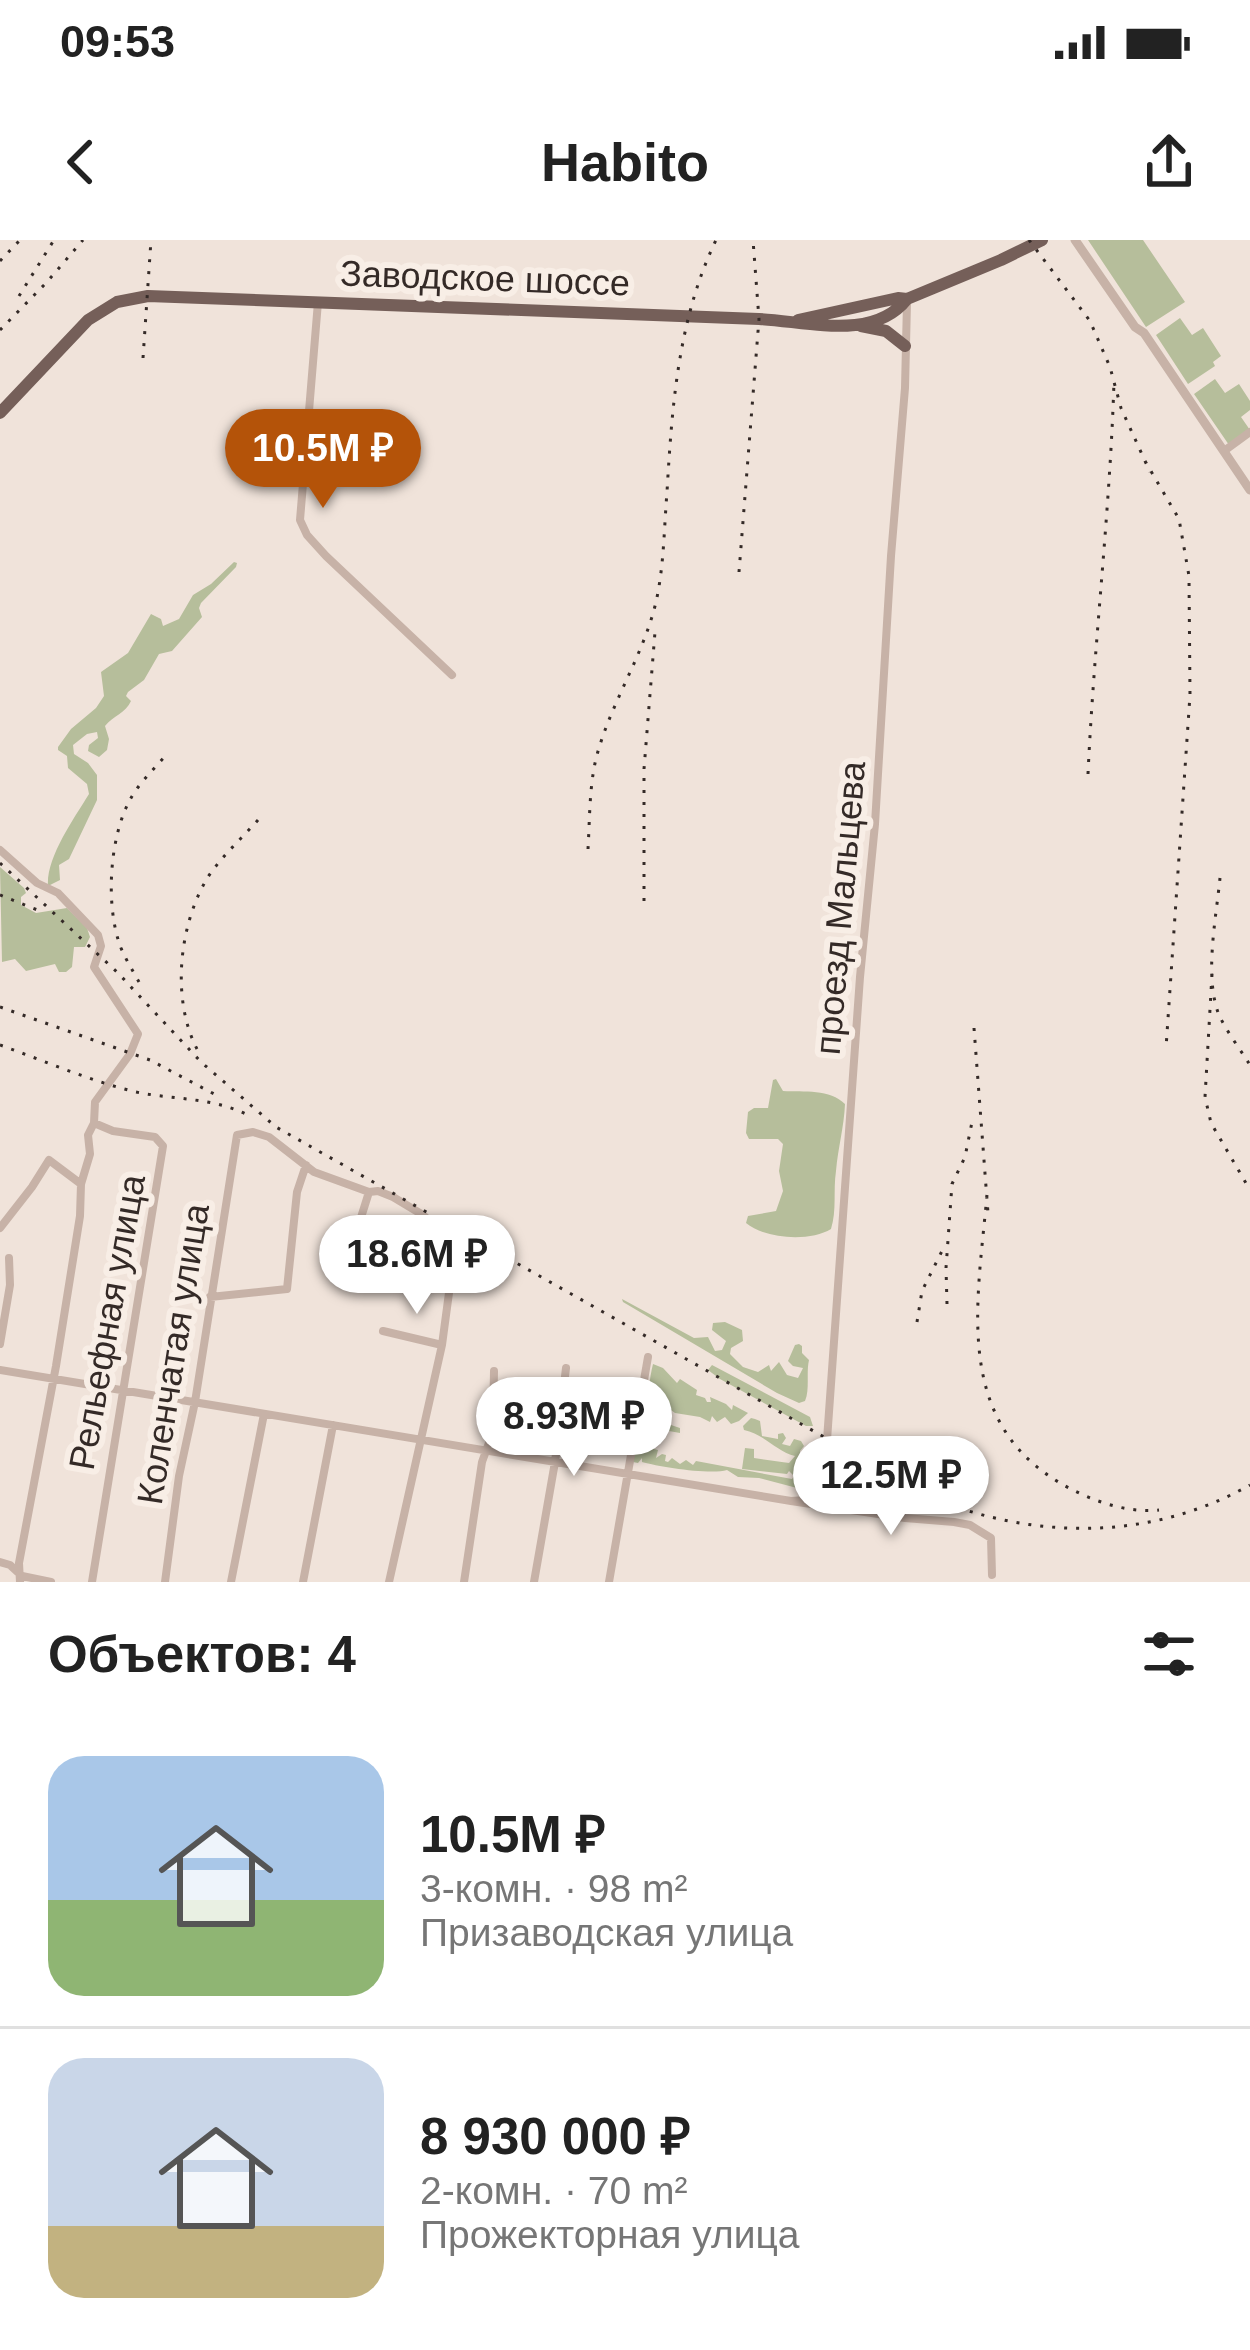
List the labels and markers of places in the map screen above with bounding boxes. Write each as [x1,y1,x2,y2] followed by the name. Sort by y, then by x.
[212,409,434,511] pin: 10.5M ₽
[306,1215,528,1317] pin: 18.6M ₽
[463,1377,685,1479] pin: 8.93M ₽
[780,1436,1002,1538] pin: 12.5M ₽

